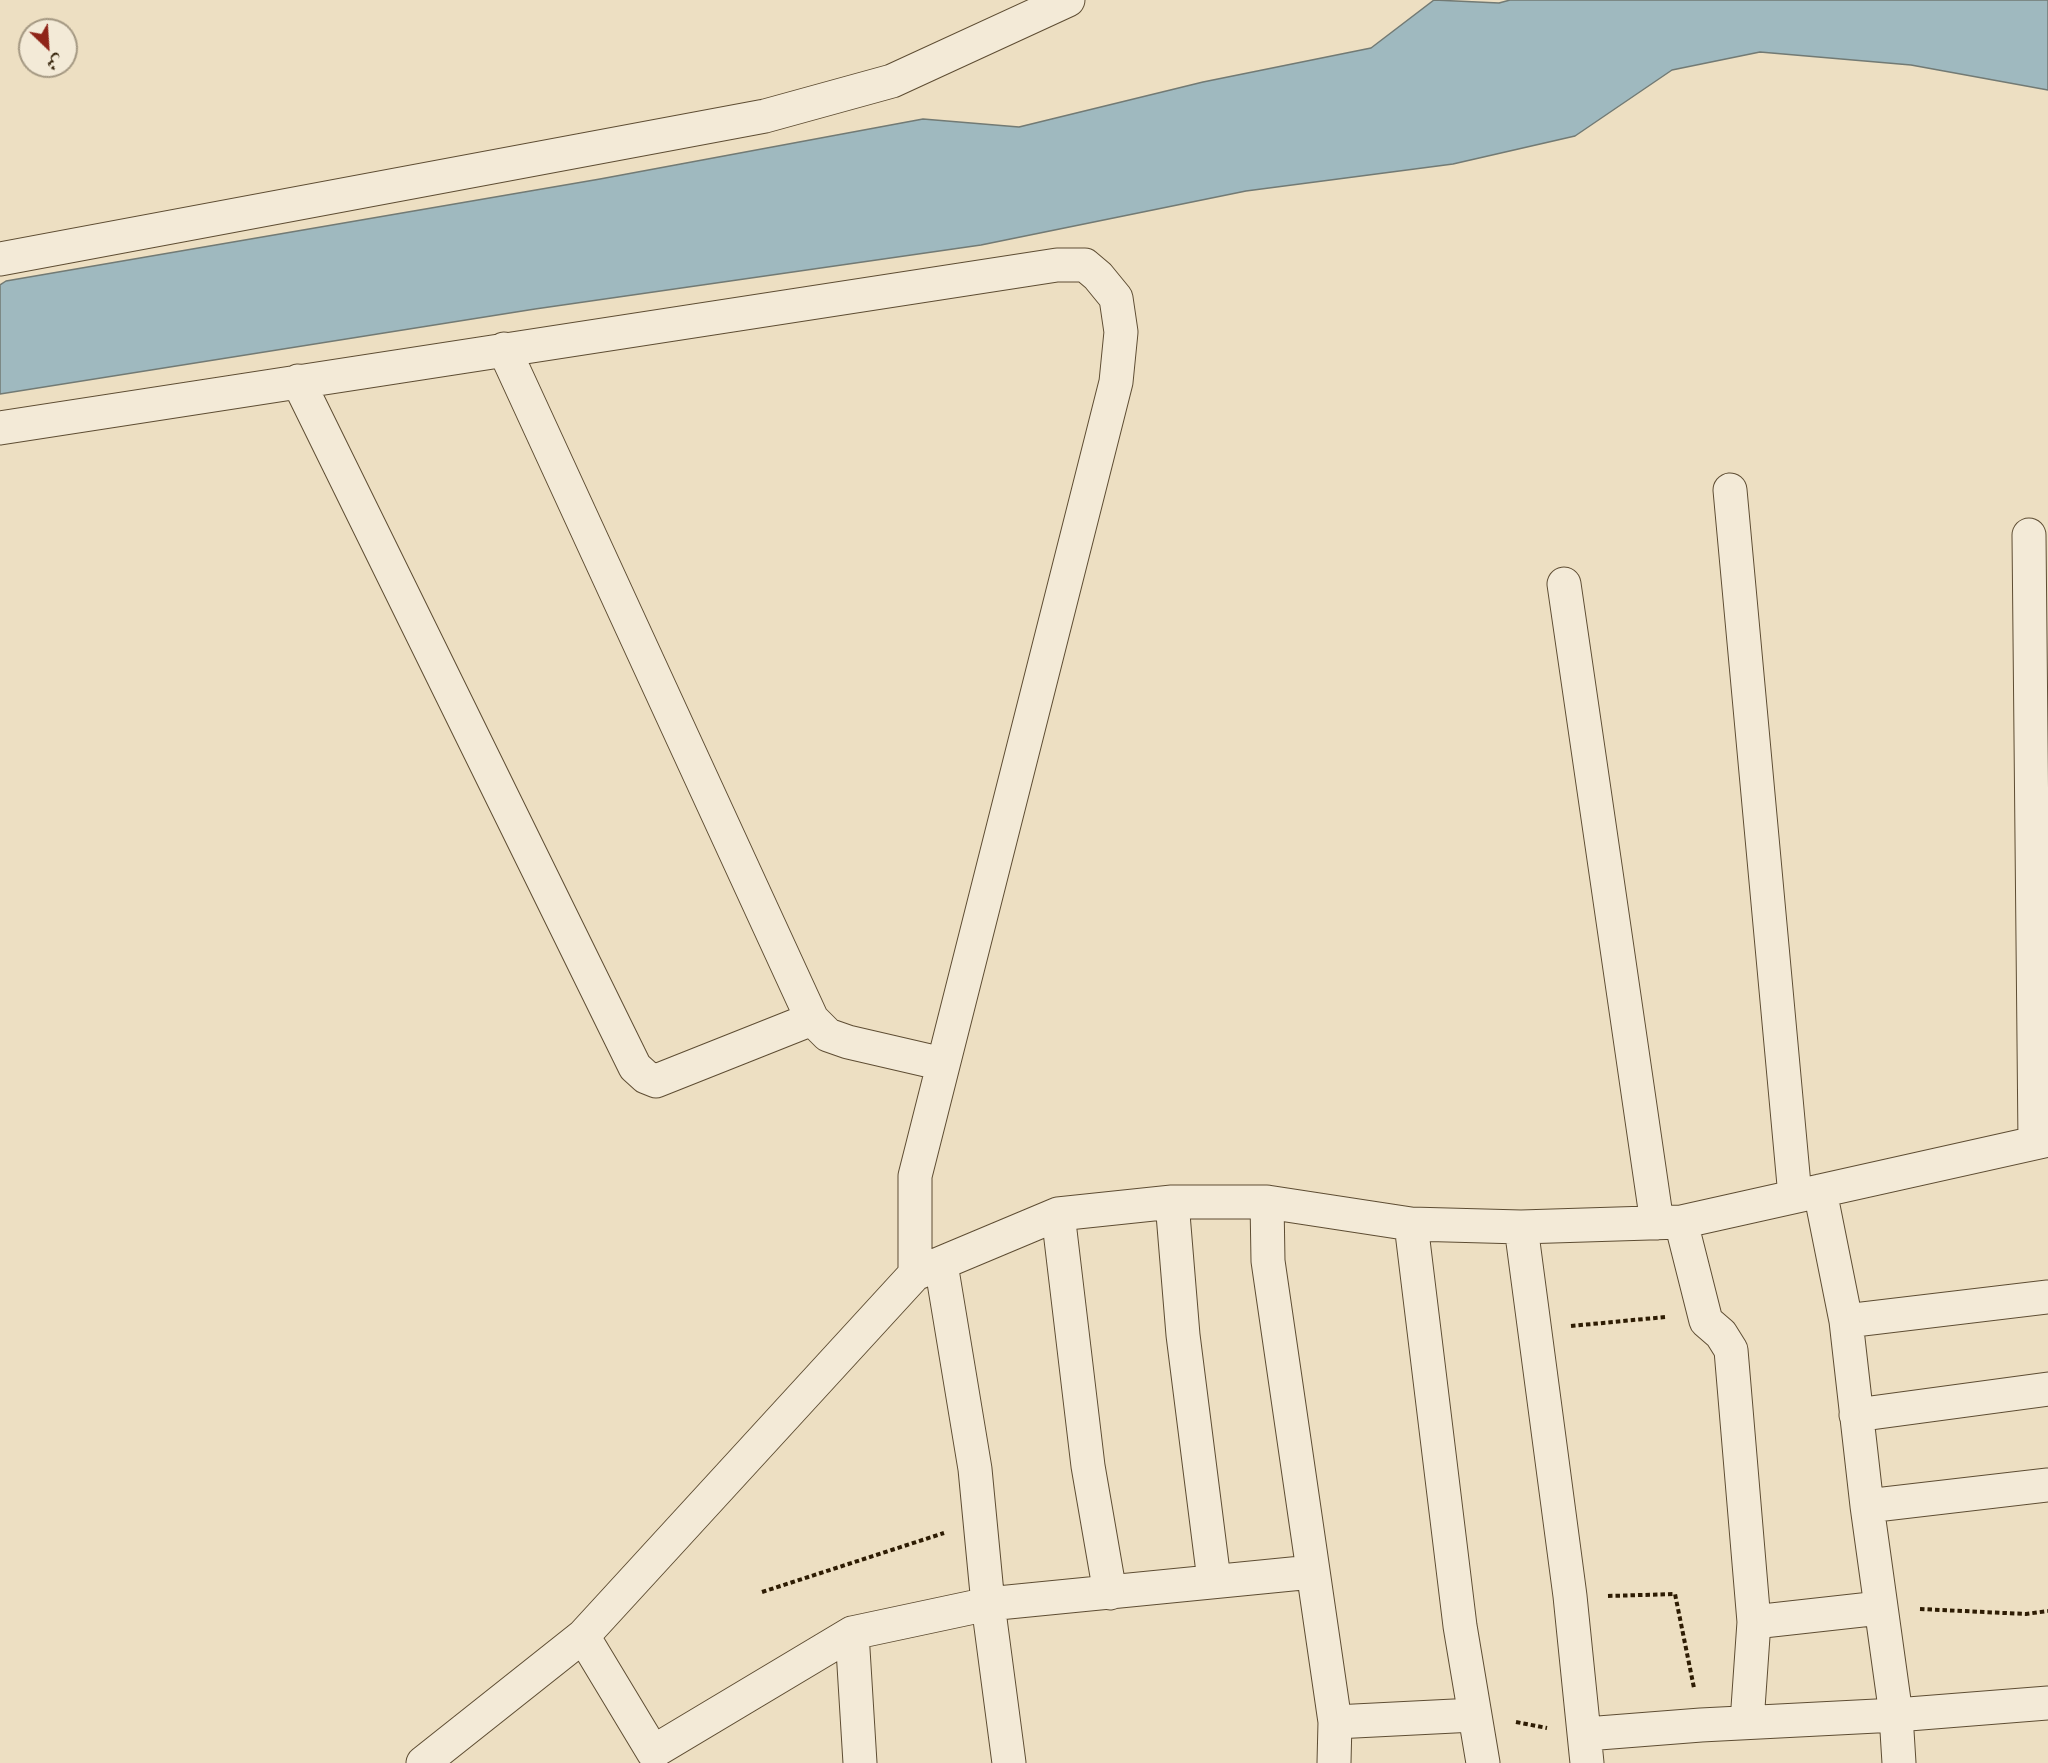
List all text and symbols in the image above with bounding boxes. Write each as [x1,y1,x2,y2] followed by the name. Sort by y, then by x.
[18,18,78,78] north arrow
[43,50,66,75] text: ش

